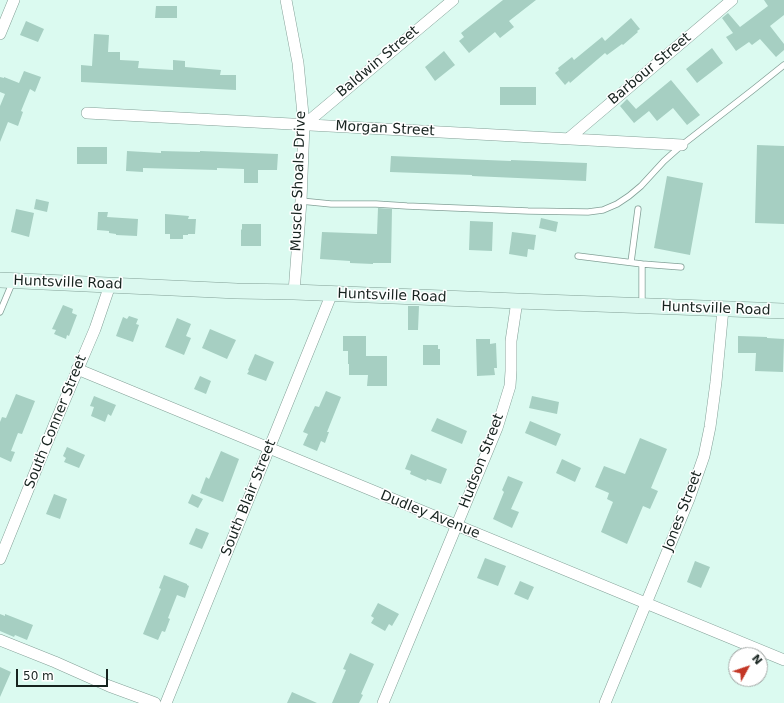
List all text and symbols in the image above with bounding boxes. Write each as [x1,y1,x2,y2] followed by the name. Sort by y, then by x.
[333,23,423,101] street label: Baldwin Street
[605,29,695,109] street label: Barbour Street
[288,110,310,252] street label: Muscle Shoals Drive
[335,118,435,140] street label: Morgan Street
[13,273,123,293] street label: Huntsville Road
[337,286,447,306] street label: Huntsville Road
[661,299,771,319] street label: Huntsville Road
[22,353,90,491] street label: South Conner Street
[456,411,508,511] street label: Hudson Street
[218,437,280,559] street label: South Blair Street
[660,469,706,553] street label: Jones Street
[378,487,482,543] street label: Dudley Avenue
[728,647,768,687] north arrow
[749,652,765,667] text: N
[18,661,110,687] scale bar
[23,669,54,683] text: 50 m

